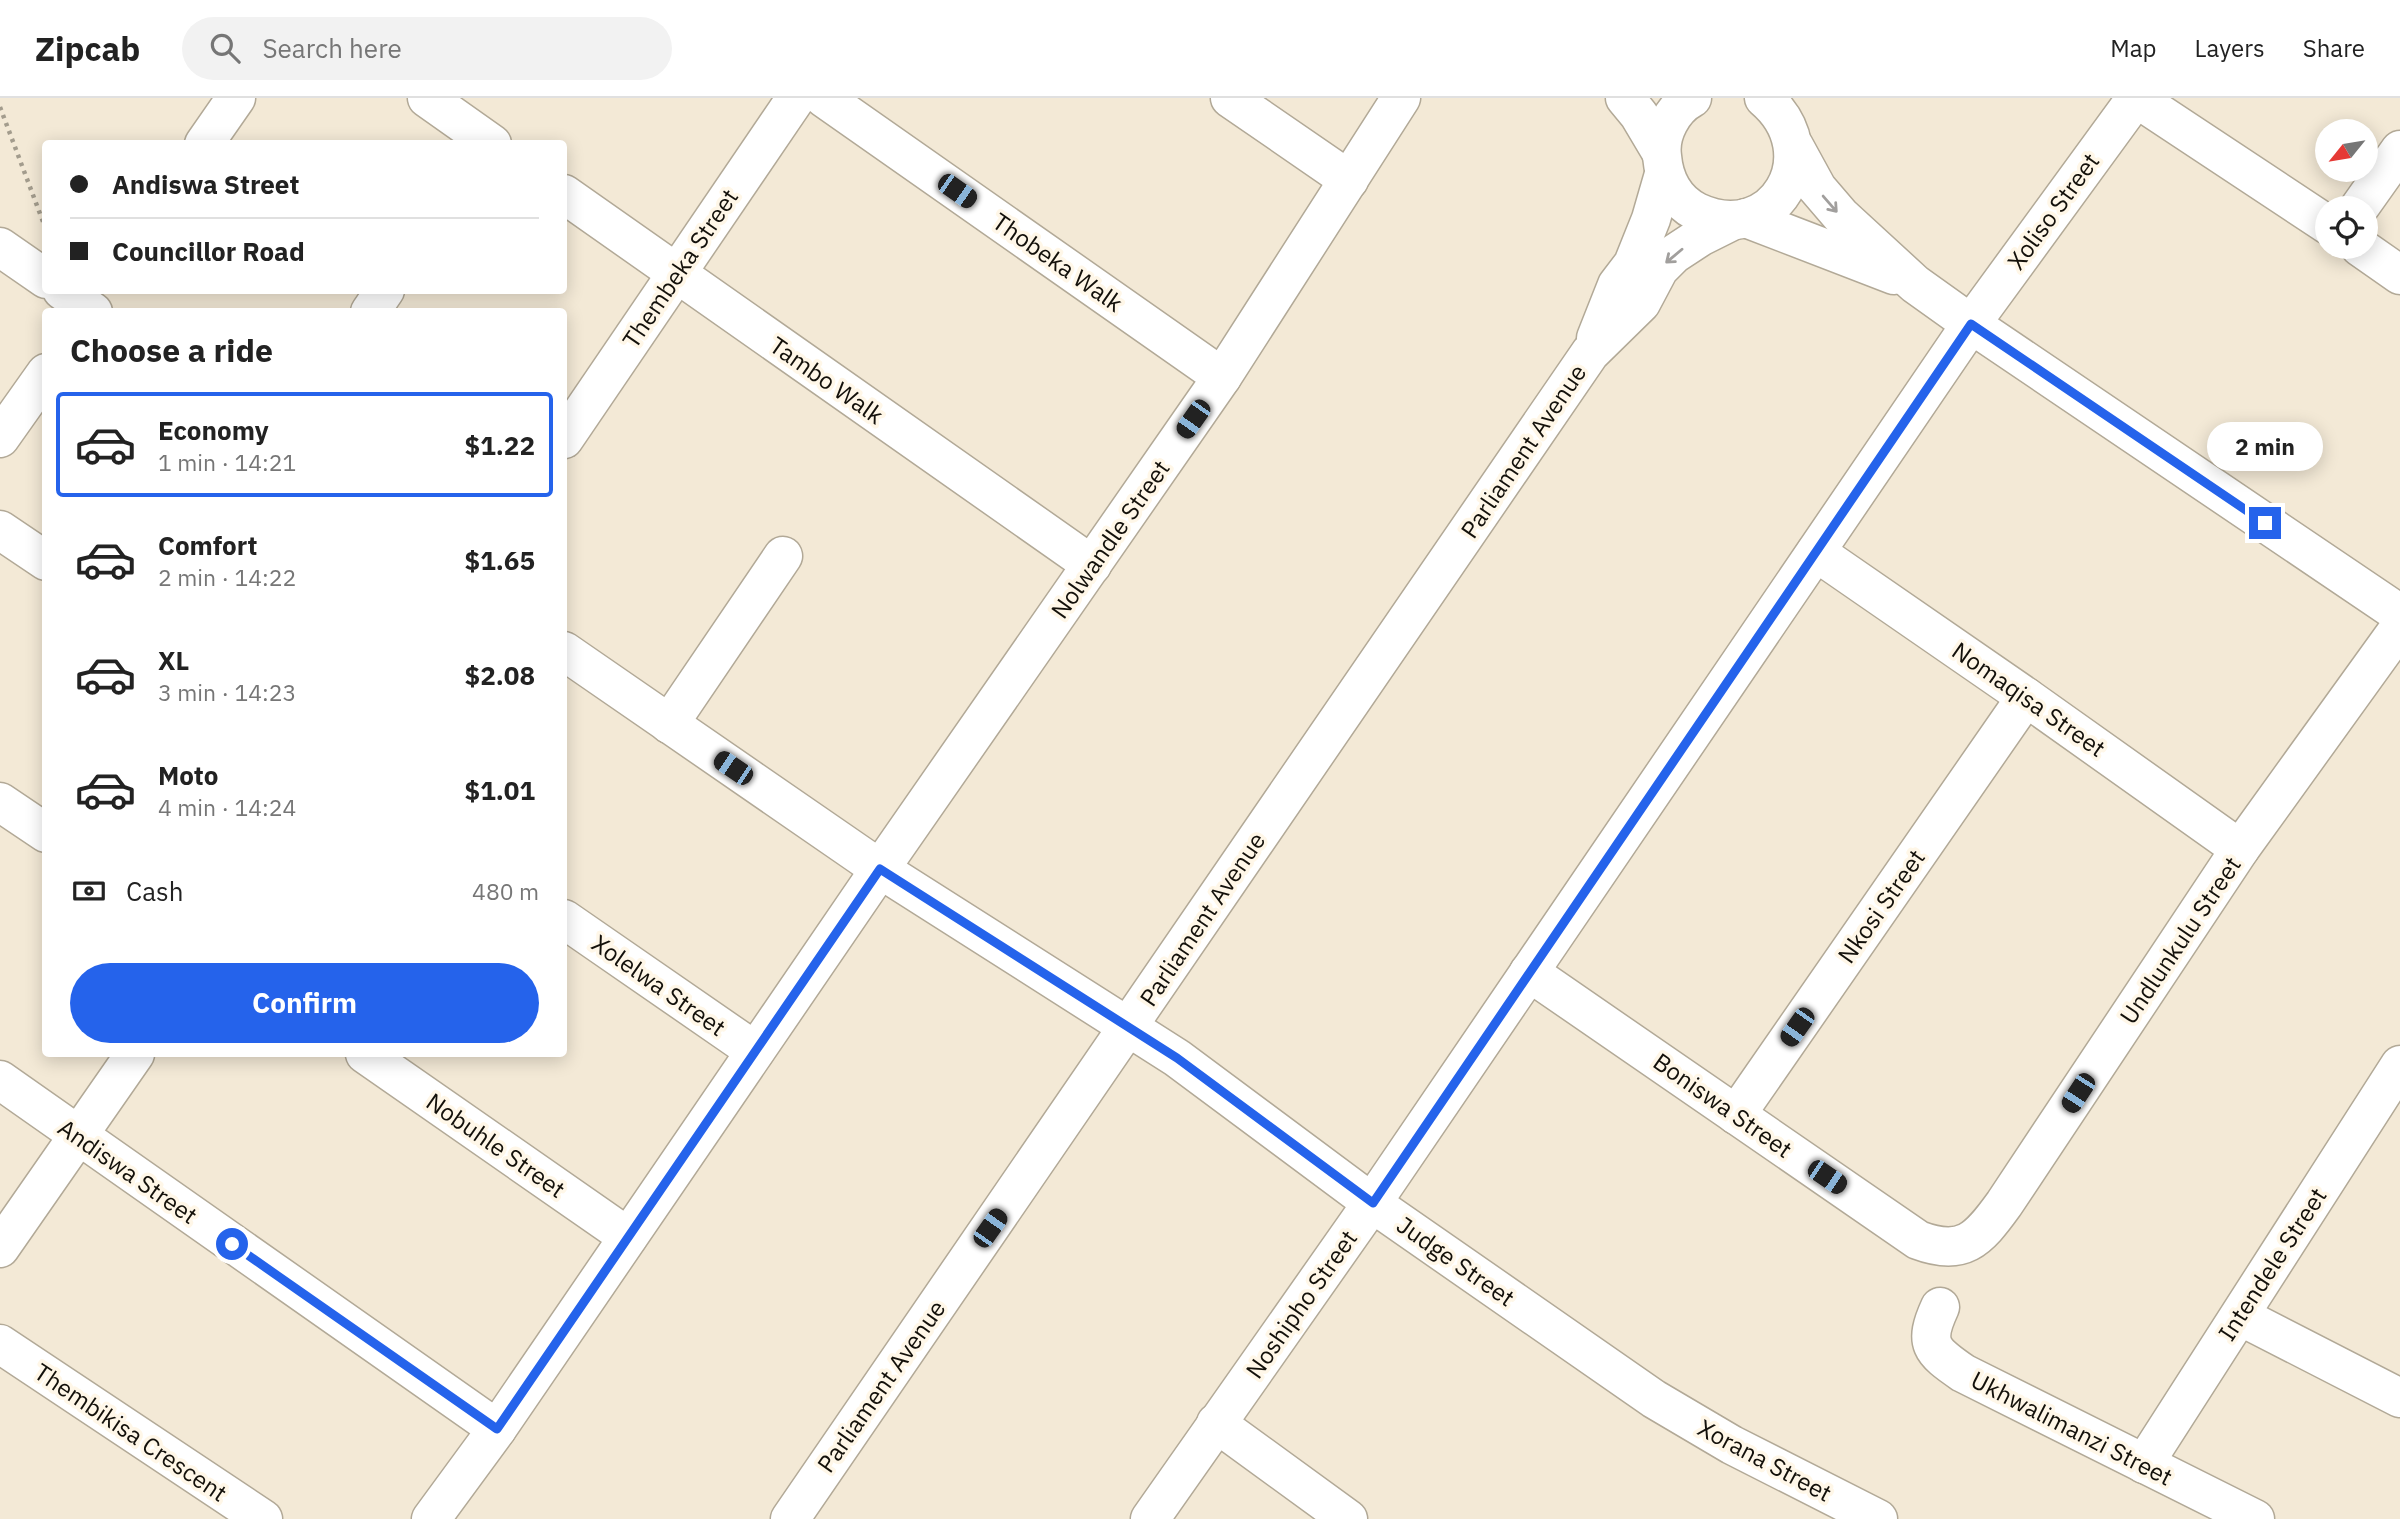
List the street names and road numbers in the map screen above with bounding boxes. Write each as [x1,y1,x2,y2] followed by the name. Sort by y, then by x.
[2000,146,2106,276] street label: Xoliso Street
[615,182,745,354] street label: Thembeka Street
[987,205,1130,319] street label: Thobeka Walk
[764,329,891,431] street label: Tambo Walk
[1453,358,1593,544] street label: Parliament Avenue
[1043,453,1177,625] street label: Nolwandle Street
[1946,634,2112,764] street label: Nomaqisa Street
[1132,826,1272,1012] street label: Parliament Avenue
[1830,843,1932,969] street label: Nkosi Street
[2112,850,2248,1030] street label: Undlunkulu Street
[586,927,732,1043] street label: Xolelwa Street
[1647,1045,1799,1165] street label: Boniswa Street
[420,1085,572,1205] street label: Nobuhle Street
[52,1111,204,1231] street label: Andiswa Street
[2210,1181,2334,1347] street label: Intendele Street
[1391,1209,1521,1313] street label: Judge Street
[1238,1223,1364,1385] street label: Noshipho Street
[810,1294,952,1478] street label: Parliament Avenue
[28,1356,234,1508] street label: Thembikisa Crescent
[1966,1363,2178,1493] street label: Ukhwalimanzi Street
[1692,1411,1838,1509] street label: Xorana Street

